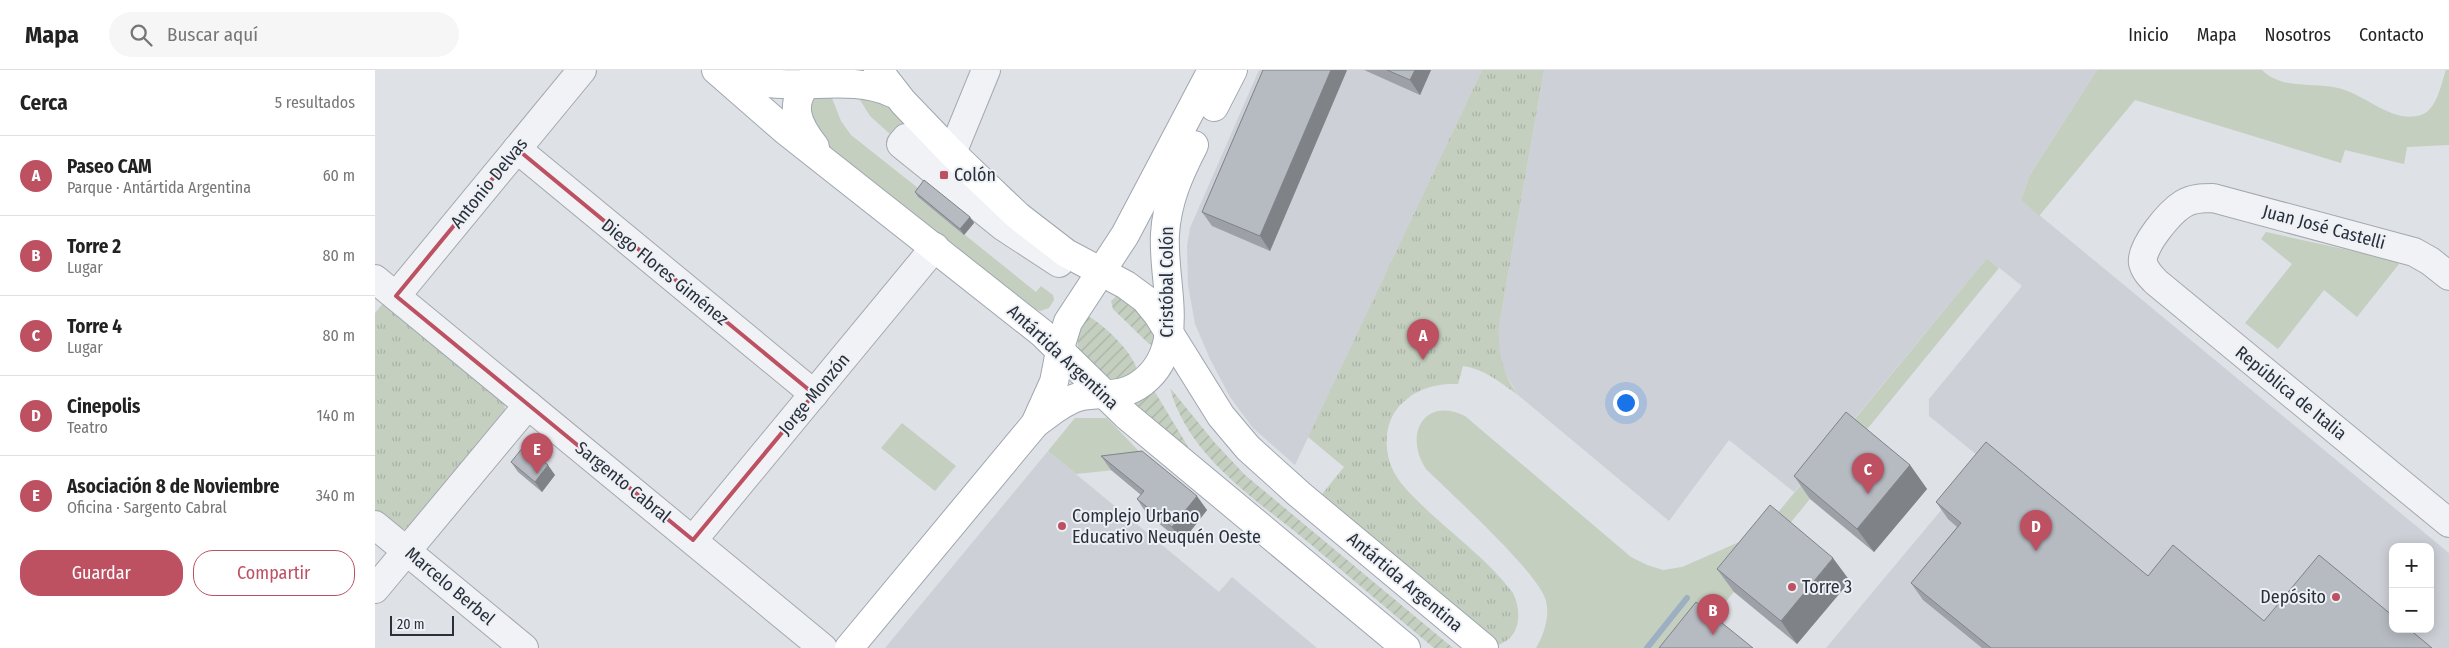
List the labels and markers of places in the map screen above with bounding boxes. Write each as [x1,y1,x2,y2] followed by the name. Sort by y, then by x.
[954,164,996,186] place label: Colón
[938,169,950,181] marker: Colón
[1407,319,1439,360] pin: A
[521,433,553,474] pin: E
[1852,453,1884,494] pin: C
[1072,505,1261,548] place label: Complejo Urbano Educativo Neuquén Oeste
[2020,510,2052,551] pin: D
[1056,520,1068,532] marker: Complejo Urbano Educativo Neuquén Oeste
[1802,576,1852,598] place label: Torre 3
[1786,581,1798,593] marker: Torre 3
[2260,586,2326,608] place label: Depósito
[2330,591,2342,603] marker: Depósito
[1697,594,1729,635] pin: B

